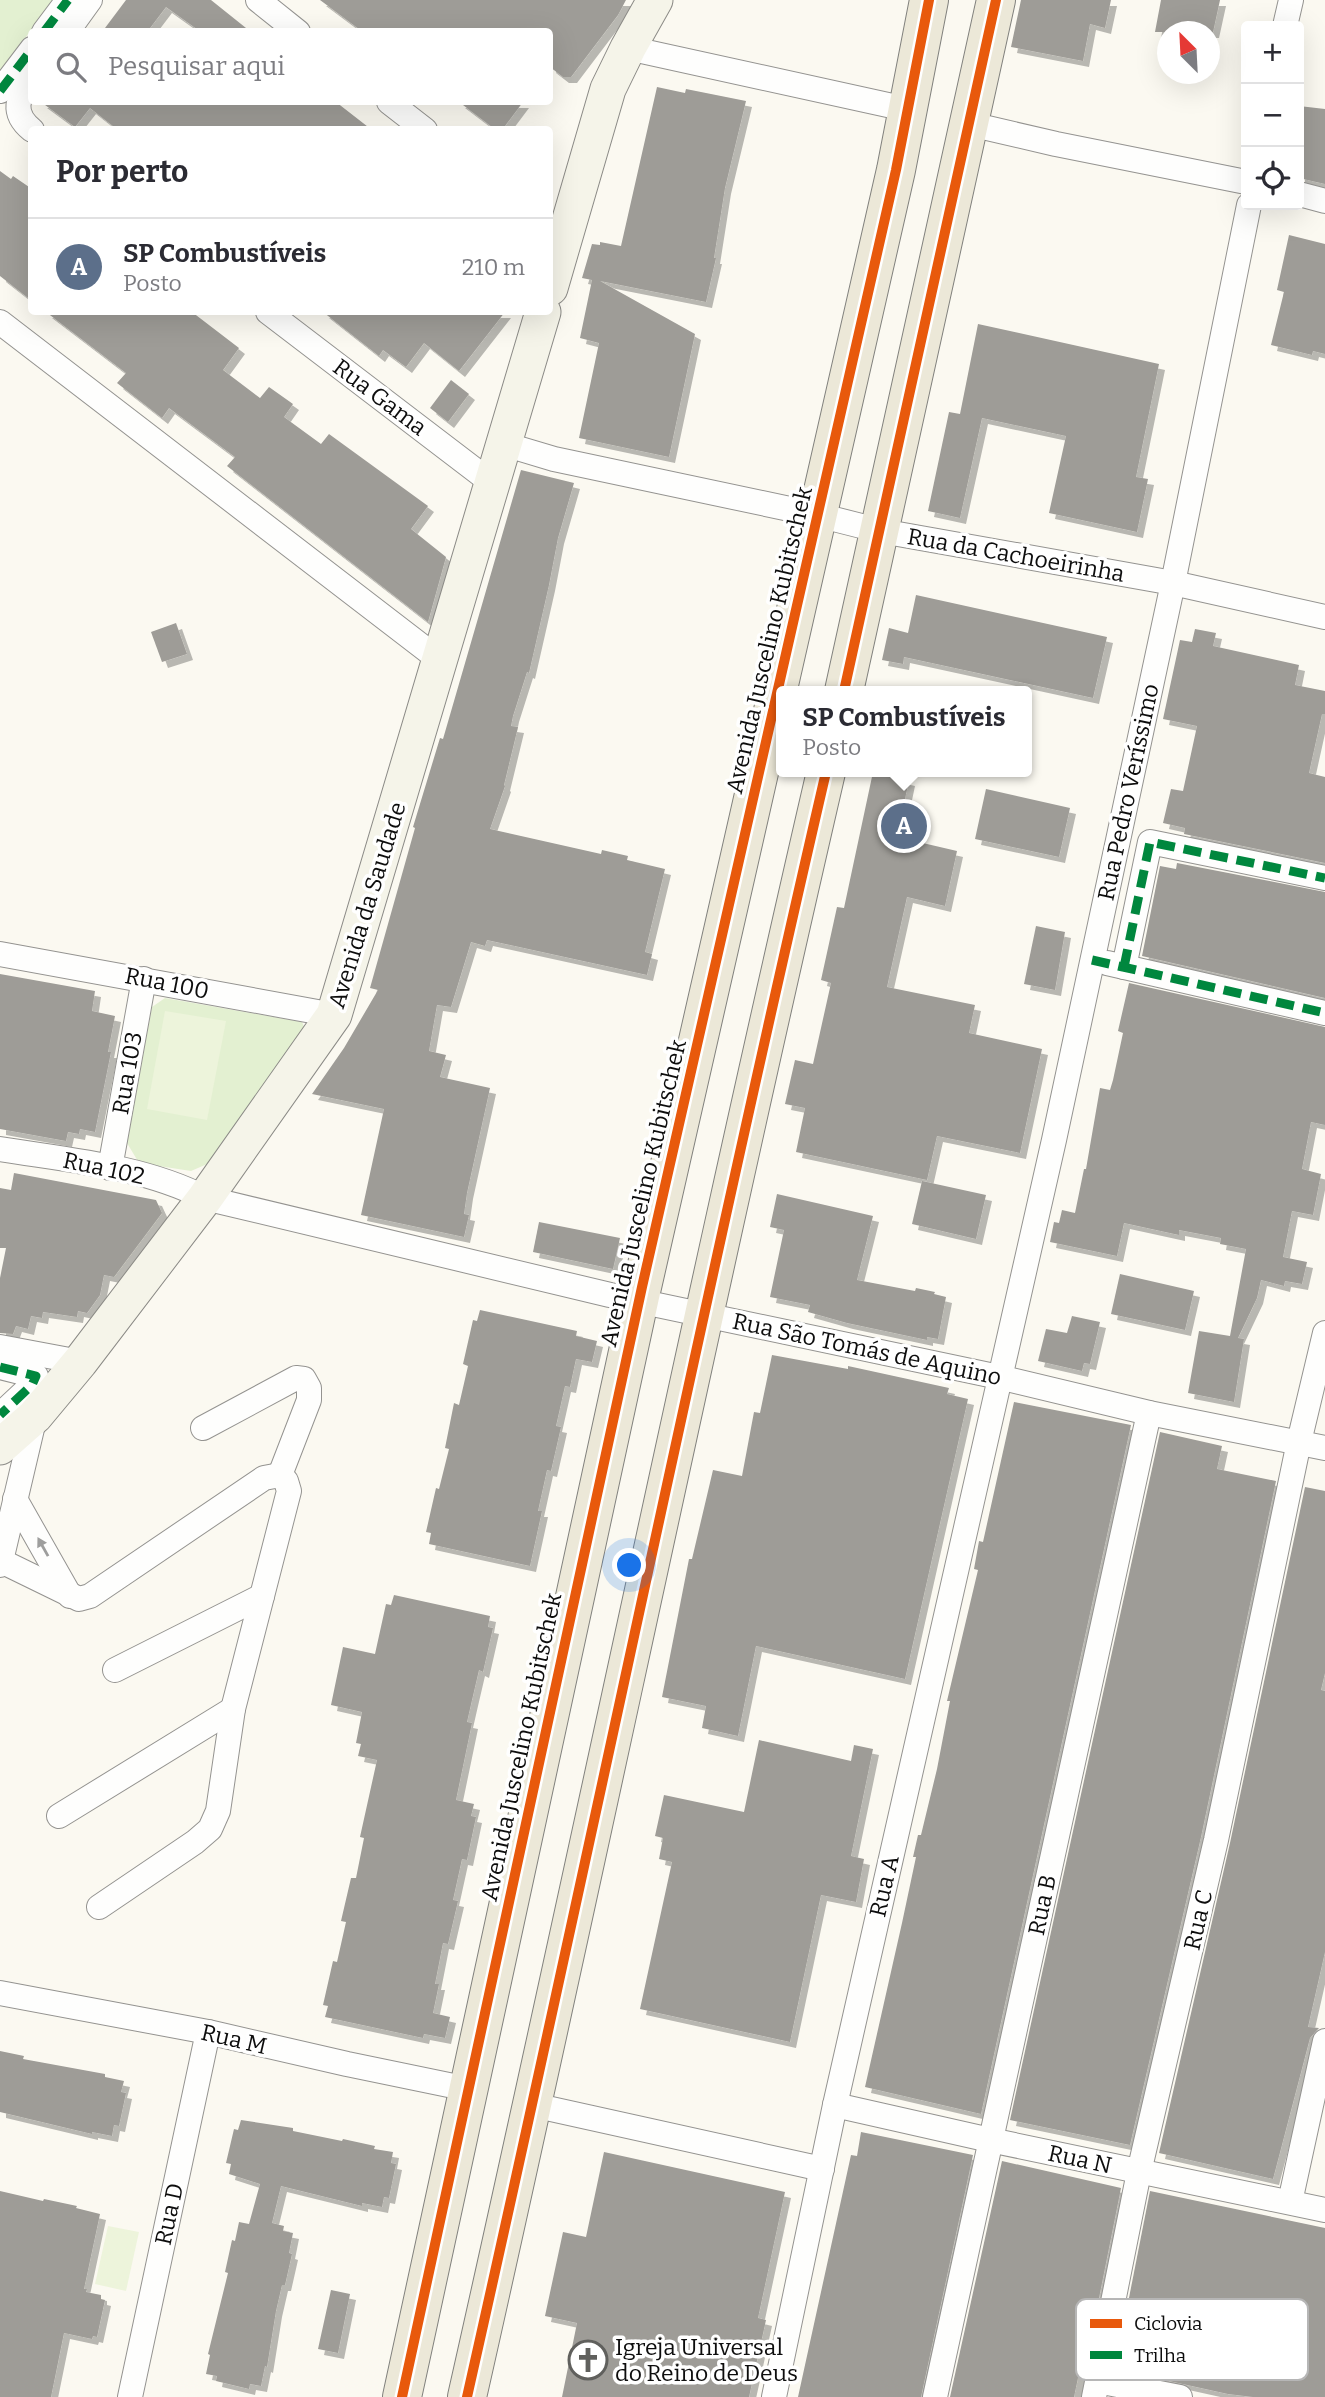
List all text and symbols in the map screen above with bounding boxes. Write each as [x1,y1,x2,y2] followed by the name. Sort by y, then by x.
[1157,21,1220,84] north arrow
[1241,21,1304,210] map controls
[1241,21,1304,84] button: +
[28,28,553,105] search box
[52,48,90,86] icon: search
[108,51,285,82] text: Pesquisar aqui
[1241,84,1304,147] button: −
[1241,147,1304,210] button: locate
[56,154,188,190] text: Por perto
[123,238,326,269] text: SP Combustíveis
[71,253,87,281] text: A
[462,253,525,281] text: 210 m
[123,269,182,297] text: Posto
[328,353,433,442] street label: Rua Gama
[720,484,818,796] street label: Avenida Juscelino Kubitschek
[905,522,1127,588] street label: Rua da Cachoeirinha
[1091,681,1165,903] street label: Rua Pedro Veríssimo
[776,686,1032,777] popup
[802,702,1006,733] text: SP Combustíveis
[802,733,861,761] text: Posto
[322,799,412,1011] street label: Avenida da Saudade
[881,800,927,852] pin: A
[123,961,211,1005] street label: Rua 100
[106,1030,148,1116] street label: Rua 103
[594,1037,692,1349] street label: Avenida Juscelino Kubitschek
[61,1146,147,1190] street label: Rua 102
[730,1307,1004,1391] street label: Rua São Tomás de Aquino
[37,1538,49,1557] one-way arrow
[612,1548,646,1582] your location
[475,1590,567,1904] street label: Avenida Juscelino Kubitschek
[863,1852,905,1920] street label: Rua A
[1022,1872,1062,1938] street label: Rua B
[1177,1887,1219,1953] street label: Rua C
[198,2018,270,2060] street label: Rua M
[1046,2139,1114,2179] street label: Rua N
[149,2180,189,2248] street label: Rua D
[1076,2299,1308,2380] legend
[1134,2312,1203,2335] text: Ciclovia
[615,2333,798,2387] place label: Igreja Universal do Reino de Deus
[567,2339,609,2381] church icon: Igreja Universal do Reino de Deus
[1134,2344,1187,2367] text: Trilha

